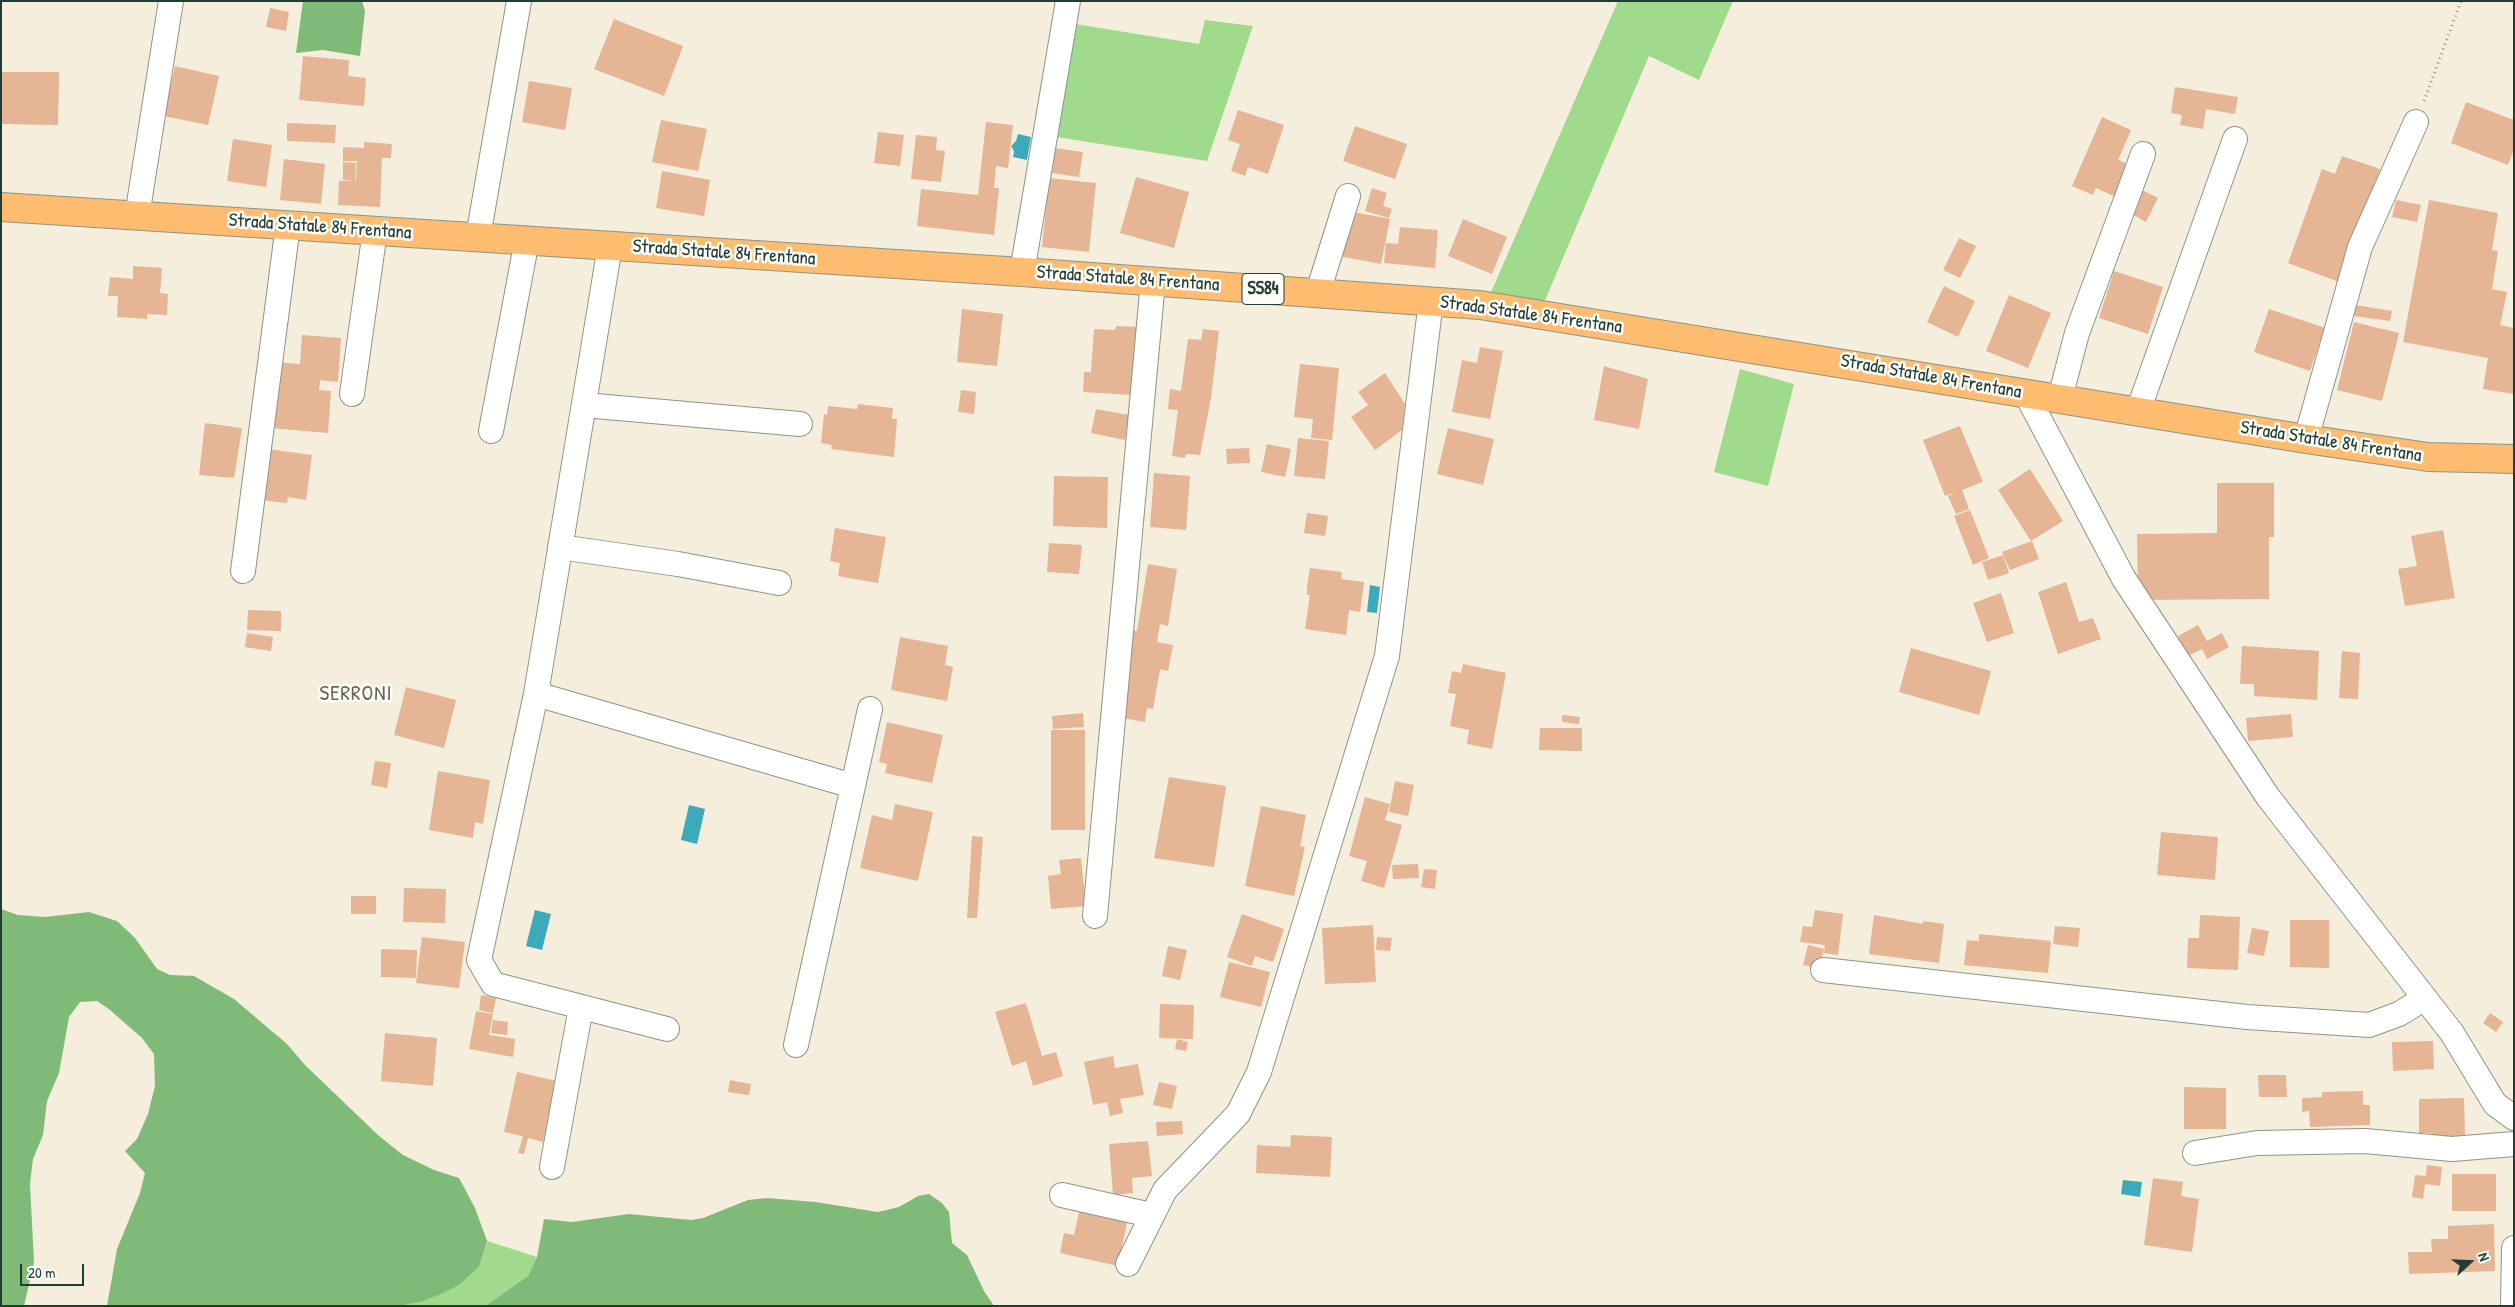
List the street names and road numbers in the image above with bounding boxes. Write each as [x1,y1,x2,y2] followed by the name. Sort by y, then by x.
[228,209,412,245] street label: Strada Statale 84 Frentana
[632,235,816,271] street label: Strada Statale 84 Frentana
[1036,261,1220,297] street label: Strada Statale 84 Frentana
[1242,274,1284,304] road number: SS84
[1439,291,1623,339] street label: Strada Statale 84 Frentana
[1839,350,2023,404] street label: Strada Statale 84 Frentana
[2239,416,2423,468] street label: Strada Statale 84 Frentana

